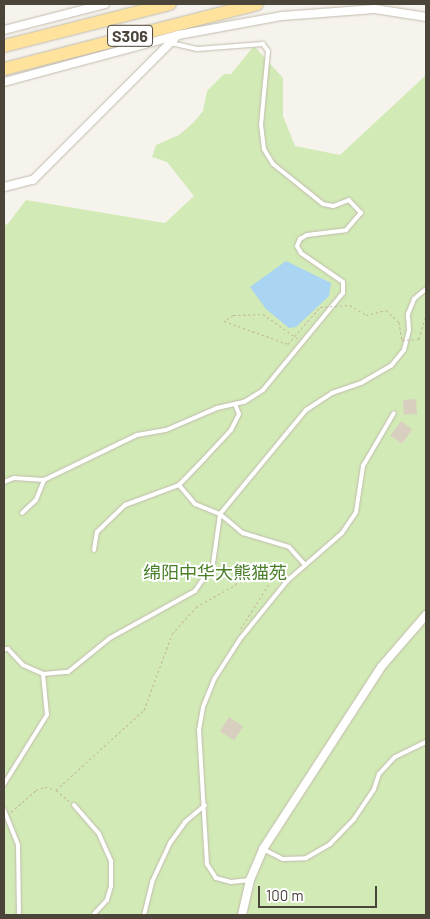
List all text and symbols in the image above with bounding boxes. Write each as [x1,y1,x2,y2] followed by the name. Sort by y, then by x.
[106,22,154,50] road number: S306
[143,561,287,583] park label: 绵阳中华大熊猫苑
[260,876,379,908] scale bar
[266,886,304,904] text: 100 m

